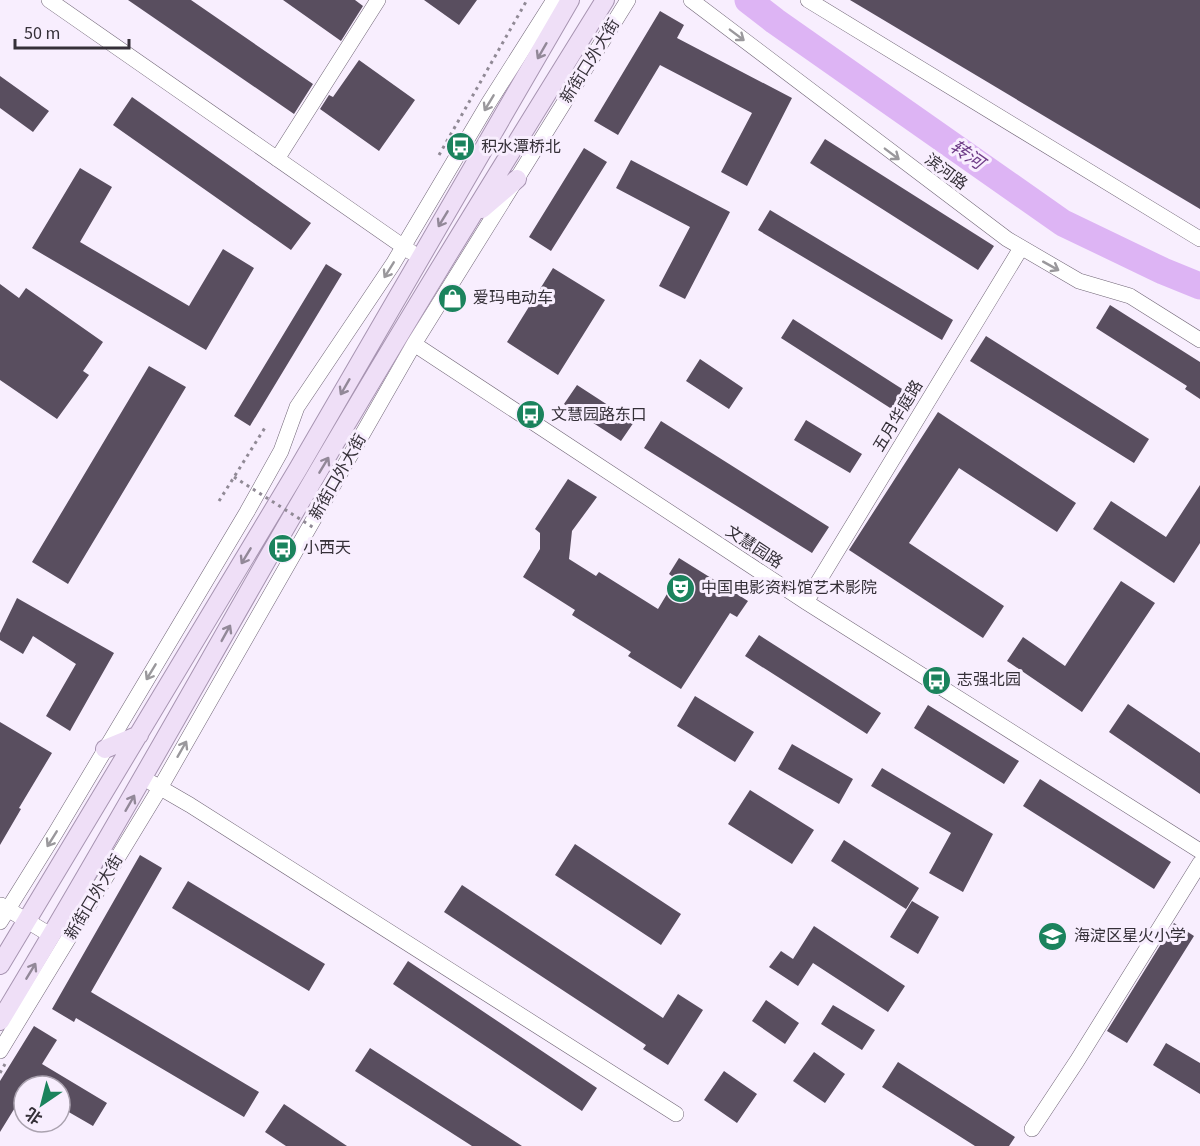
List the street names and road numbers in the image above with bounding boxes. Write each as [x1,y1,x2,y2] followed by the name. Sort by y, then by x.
[555,14,625,108] street label: 新街口外大街
[920,149,972,195] street label: 滨河路
[868,376,928,456] street label: 五月华庭路
[304,430,372,524] street label: 新街口外大街
[721,520,787,574] street label: 文慧园路
[60,850,128,944] street label: 新街口外大街

